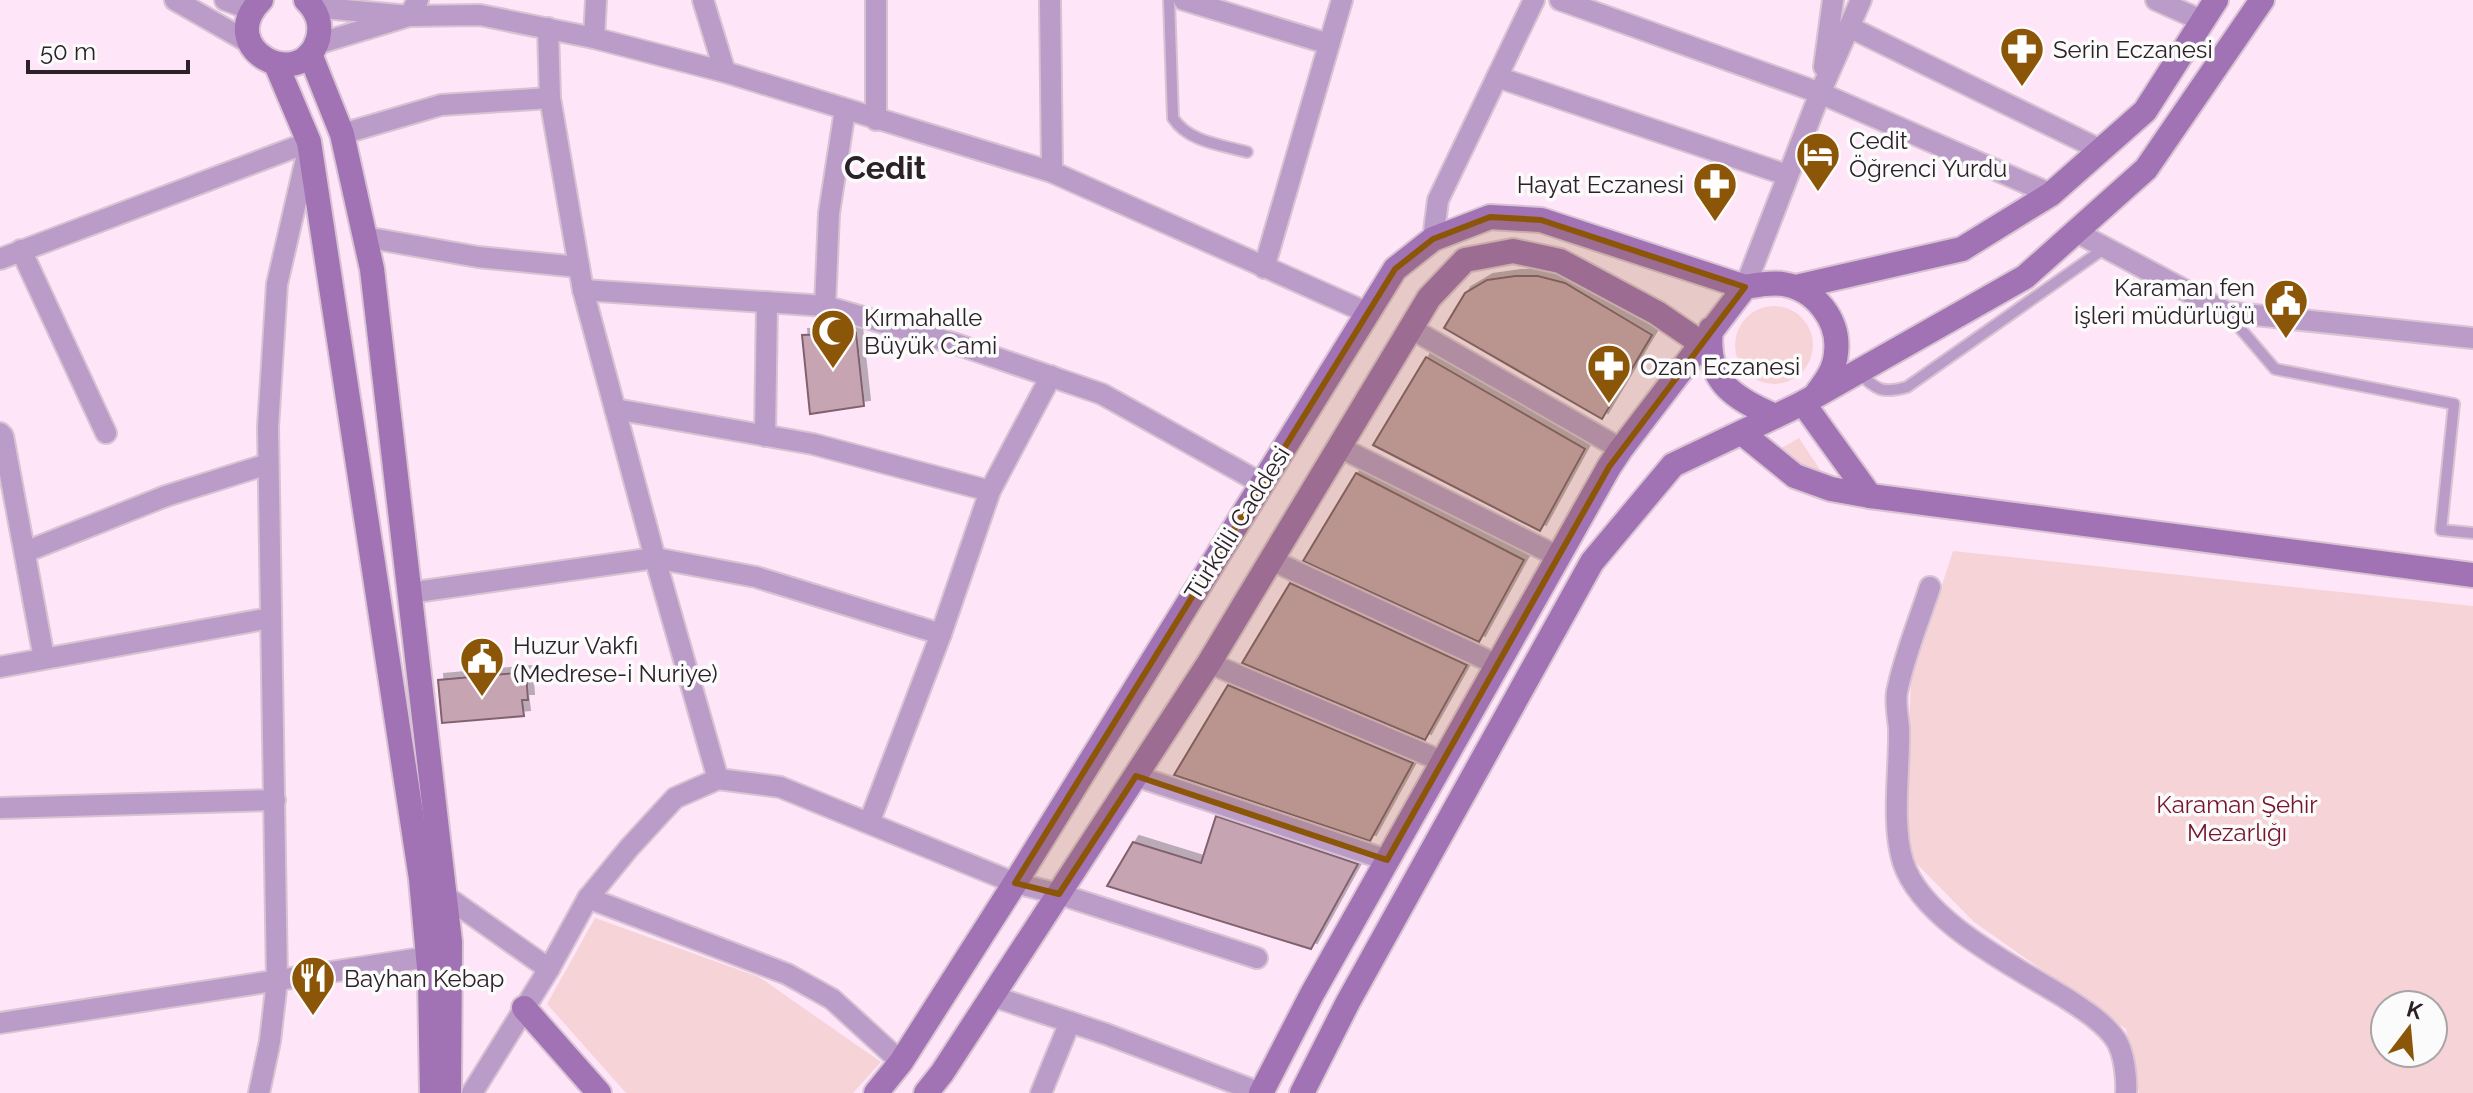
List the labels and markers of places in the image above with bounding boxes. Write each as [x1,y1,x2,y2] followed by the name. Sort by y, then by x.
[1998,25,2046,88] pharmacy icon: Serin Eczanesi
[2053,35,2213,64] place label: Serin Eczanesi
[1849,126,2007,183] place label: Cedit Öğrenci Yurdu
[1794,130,1842,193] hotel icon: Cedit Öğrenci Yurdu
[1691,160,1739,223] pharmacy icon: Hayat Eczanesi
[1517,170,1684,199] place label: Hayat Eczanesi
[2074,273,2255,330] place label: Karaman fen işleri müdürlüğü
[2262,277,2310,340] public building icon: Karaman fen işleri müdürlüğü
[864,303,997,360] place label: Kırmahalle Büyük Cami
[809,307,857,370] mosque icon: Kırmahalle Büyük Cami
[1585,342,1633,405] pharmacy icon: Ozan Eczanesi
[1640,352,1800,381] place label: Ozan Eczanesi
[513,631,718,688] place label: Huzur Vakfı (Medrese-i Nuriye)
[458,635,506,698] public building icon: Huzur Vakfı (Medrese-i Nuriye)
[289,954,337,1017] restaurant icon: Bayhan Kebap
[344,964,504,993] place label: Bayhan Kebap

